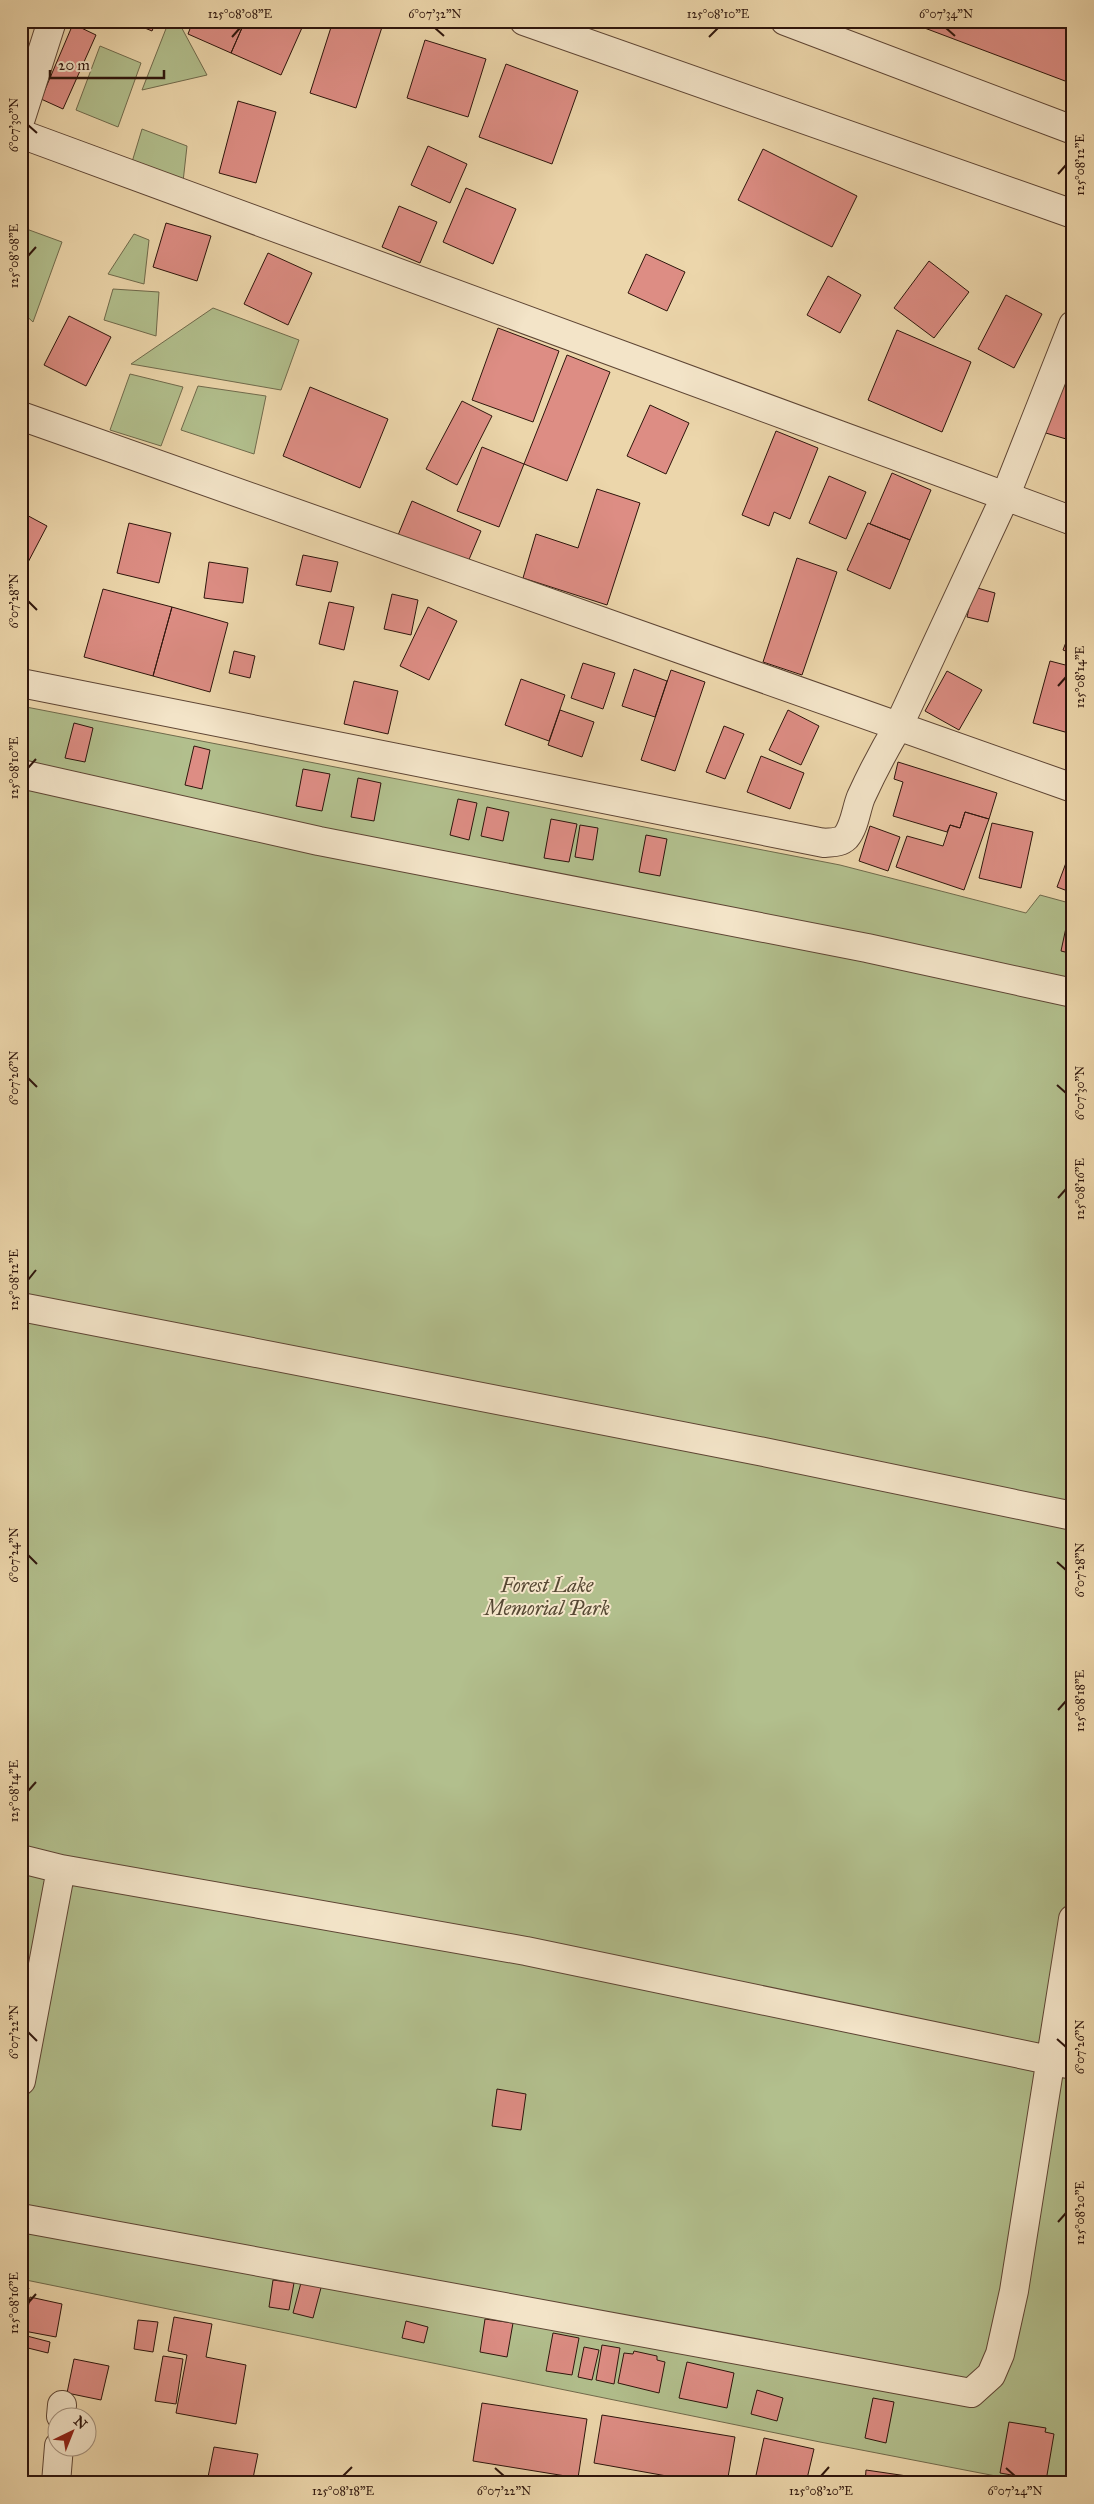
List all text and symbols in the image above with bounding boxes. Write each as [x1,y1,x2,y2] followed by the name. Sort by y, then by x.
[208,7,273,21] text: 125°08'08"E
[408,7,462,21] text: 6°07'32"N
[687,7,750,21] text: 125°08'10"E
[919,7,973,21] text: 6°07'34"N
[50,48,164,80] scale bar
[58,56,90,74] text: 20 m
[7,98,21,152] text: 6°07'30"N
[1073,134,1087,196] text: 125°08'12"E
[7,223,21,288] text: 125°08'08"E
[7,574,21,628] text: 6°07'28"N
[1073,645,1087,708] text: 125°08'14"E
[7,736,21,799] text: 125°08'10"E
[7,1051,21,1105] text: 6°07'26"N
[1073,1066,1087,1120] text: 6°07'30"N
[1073,1158,1087,1220] text: 125°08'16"E
[7,1249,21,1311] text: 125°08'12"E
[7,1527,21,1583] text: 6°07'24"N
[1073,1543,1087,1597] text: 6°07'28"N
[482,1573,610,1620] park label: Forest Lake Memorial Park
[1073,1670,1087,1732] text: 125°08'18"E
[7,1759,21,1822] text: 125°08'14"E
[7,2005,21,2059] text: 6°07'22"N
[1073,2020,1087,2074] text: 6°07'26"N
[1073,2181,1087,2245] text: 125°08'20"E
[7,2272,21,2334] text: 125°08'16"E
[48,2406,98,2456] north arrow
[70,2413,91,2433] text: N
[312,2484,374,2498] text: 125°08'18"E
[477,2484,531,2498] text: 6°07'22"N
[789,2484,853,2498] text: 125°08'20"E
[987,2484,1043,2498] text: 6°07'24"N

